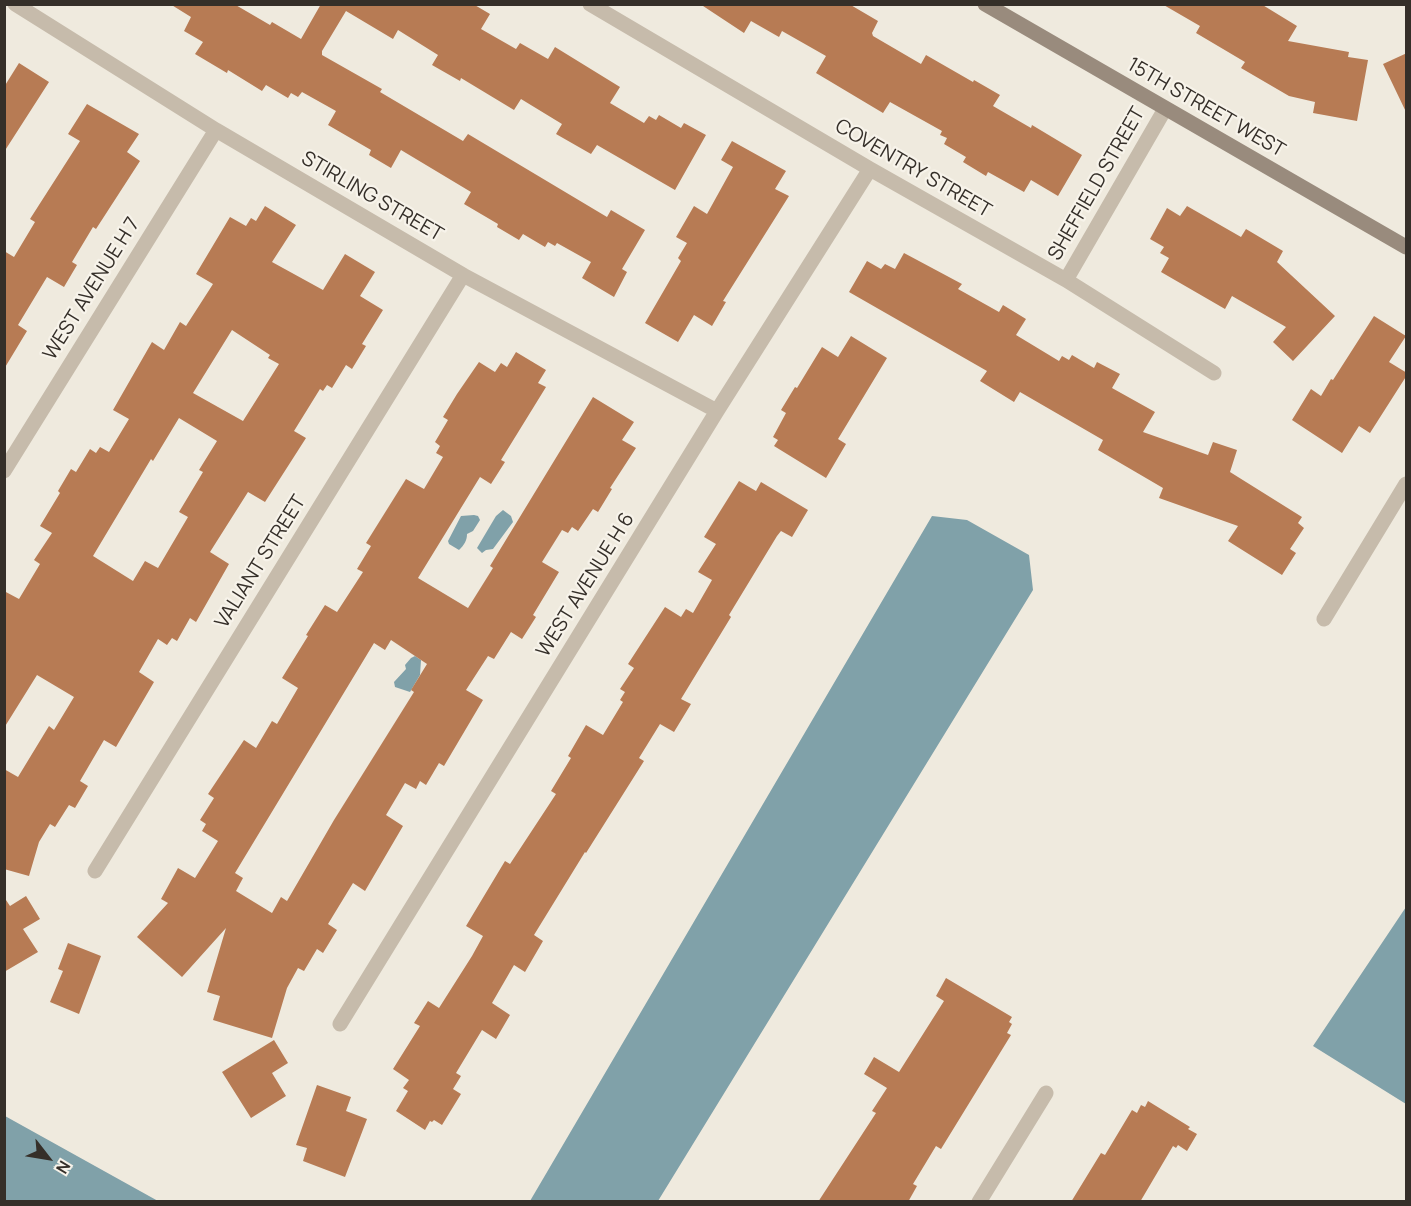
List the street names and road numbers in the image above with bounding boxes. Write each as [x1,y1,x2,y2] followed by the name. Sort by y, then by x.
[1123,53,1289,163] street label: 15TH STREET WEST
[1043,103,1151,265] street label: SHEFFIELD STREET
[831,115,995,223] street label: COVENTRY STREET
[297,147,447,247] street label: STIRLING STREET
[39,213,145,365] street label: WEST AVENUE H 7
[211,491,311,633] street label: VALIANT STREET
[532,508,640,662] street label: WEST AVENUE H 6

